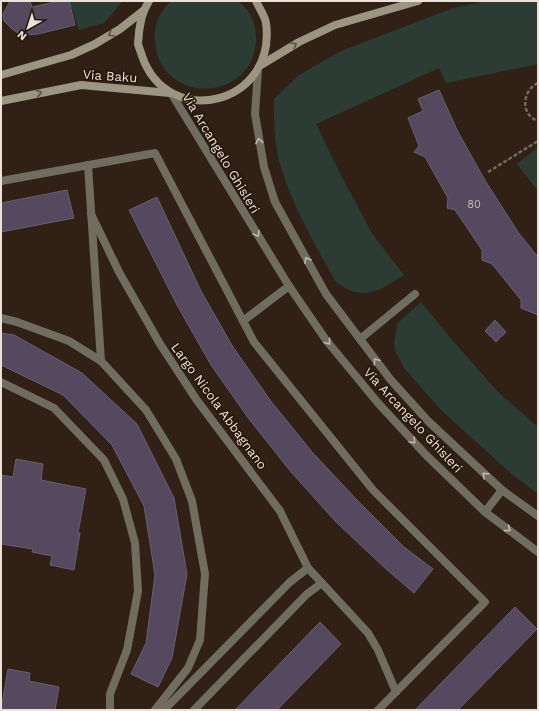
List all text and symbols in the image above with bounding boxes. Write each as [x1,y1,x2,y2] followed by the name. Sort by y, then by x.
[8,8,48,48] north arrow
[15,28,29,43] text: N
[108,30,115,37] one-way arrow
[290,43,297,50] one-way arrow
[82,67,138,85] street label: Via Baku
[36,90,42,98] one-way arrow
[179,90,263,216] street label: Via Arcangelo Ghisleri
[255,138,264,144] one-way arrow
[467,198,481,211] house number: 80
[252,230,259,237] one-way arrow
[304,257,312,264] one-way arrow
[323,338,330,345] one-way arrow
[168,340,270,472] street label: Largo Nicola Abbagnano
[374,358,381,365] one-way arrow
[361,364,465,476] street label: Via Arcangelo Ghisleri
[408,436,416,444] one-way arrow
[482,472,490,480] one-way arrow
[503,525,510,532] one-way arrow

